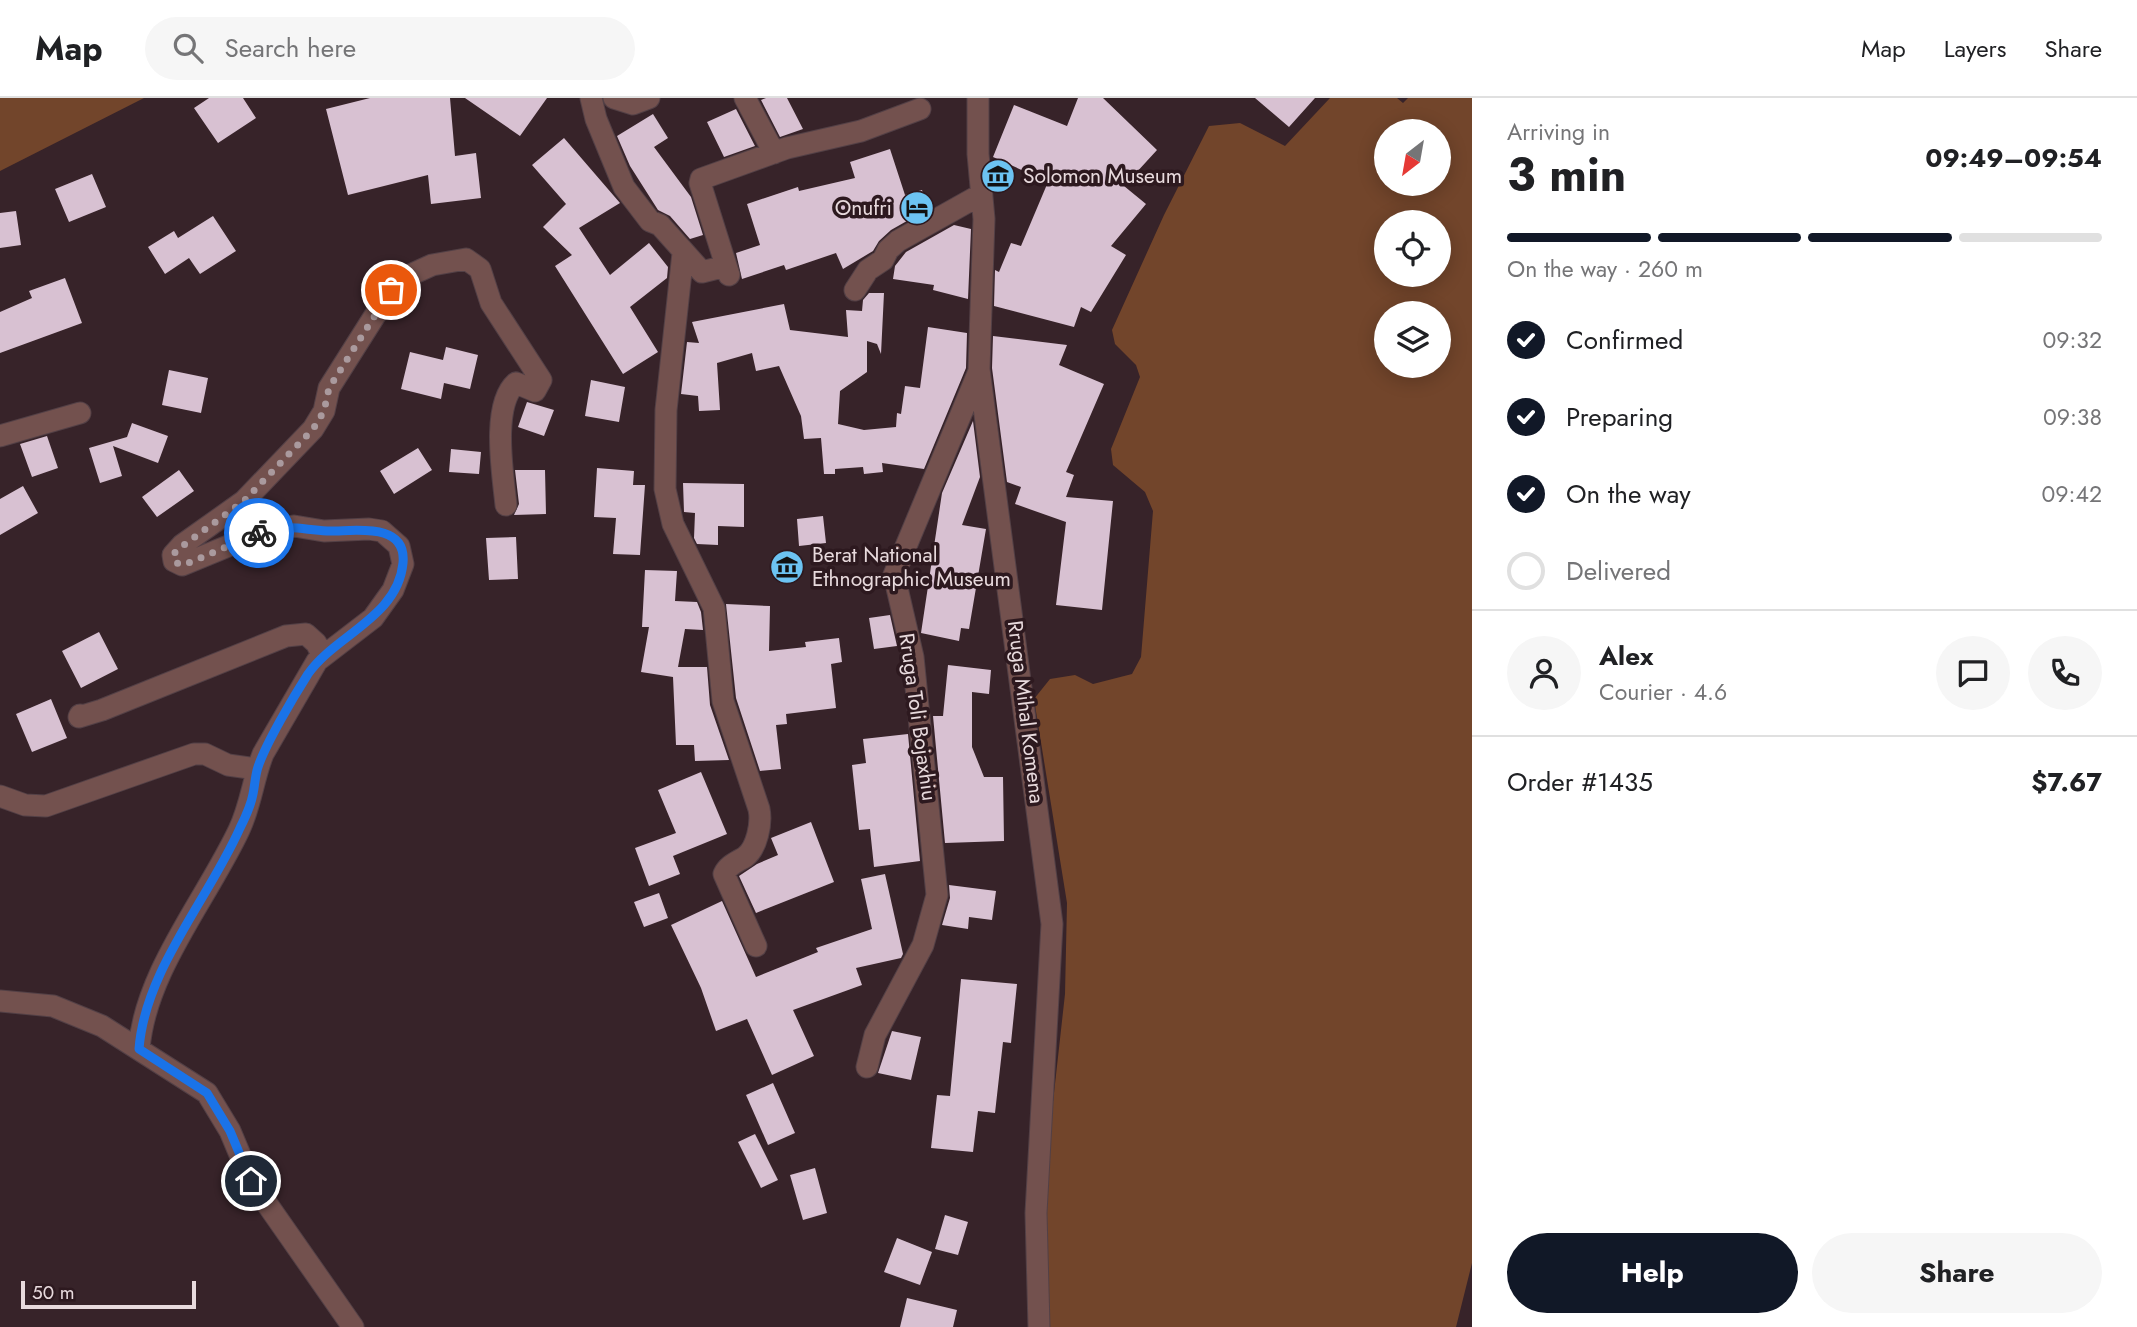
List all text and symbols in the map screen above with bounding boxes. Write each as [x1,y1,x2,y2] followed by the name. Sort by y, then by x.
[145,17,635,80] search box
[35,25,103,72] text: Map
[169,29,207,67] icon: search
[225,29,356,67] text: Search here
[1861,31,1906,66] text: Map
[1944,31,2006,66] text: Layers
[2044,31,2102,66] text: Share
[1507,115,1610,149] text: Arriving in
[1374,119,1451,196] north arrow
[1374,119,1451,378] map controls
[1925,139,2102,177] text: 09:49–09:54
[1507,142,1626,208] text: 3 min
[979,157,1017,195] museum icon: Solomon Museum
[1023,161,1182,191] place label: Solomon Museum
[898,189,936,227] hotel icon: Onufri
[835,193,892,223] place label: Onufri
[1374,210,1451,287] button: locate
[1507,252,1703,286] text: On the way · 260 m
[361,260,421,320] pin
[372,271,410,309] icon: bag
[1374,301,1451,378] button: layers
[1507,321,1545,359] icon: check
[1566,321,1683,359] text: Confirmed
[2042,323,2102,357] text: 09:32
[1507,398,1545,436] icon: check
[1566,398,1673,436] text: Preparing
[2043,400,2102,434] text: 09:38
[1507,475,1545,513] icon: check
[1566,475,1691,513] text: On the way
[2042,477,2102,511] text: 09:42
[224,498,294,568] courier
[240,514,278,552] icon: bike
[812,540,1011,594] place label: Berat National Ethnographic Museum
[768,548,806,586] museum icon: Berat National Ethnographic Museum
[1566,552,1671,590] text: Delivered
[1000,619,1052,805] street label: Rruga Mihal Komena
[891,631,945,803] street label: Rruga Toli Bojaxhiu
[1507,636,1581,710] button: person
[1936,636,2010,710] button: chat
[2028,636,2102,710] button: phone
[1599,637,1653,675] text: Alex
[1599,675,1727,709] text: Courier · 4.6
[1507,763,1653,801] text: Order #1435
[2031,763,2102,801] text: $7.67
[221,1151,281,1211] pin
[232,1162,270,1200] icon: home
[1507,1233,1798,1313] button: Help
[1812,1233,2102,1313] button: Share
[21,1278,196,1310] scale bar
[32,1279,75,1306] text: 50 m

